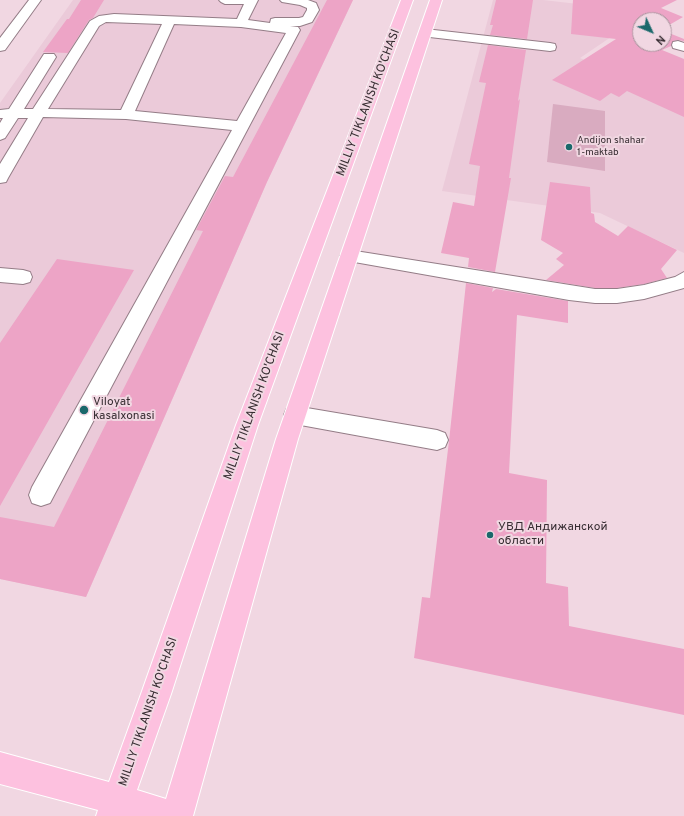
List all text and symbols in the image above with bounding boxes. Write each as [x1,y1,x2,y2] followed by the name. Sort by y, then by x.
[632,12,672,52] north arrow
[334,27,404,179] street label: MILLIY TIKLANISH KO'CHASI
[652,32,668,47] text: N
[577,135,645,158] place label: Andijon shahar 1-maktab
[564,142,574,152] marker: Andijon shahar 1-maktab
[221,330,289,482] street label: MILLIY TIKLANISH KO'CHASI
[93,396,155,424] place label: Viloyat kasalxonasi
[78,404,90,416] marker: Viloyat kasalxonasi
[498,521,608,549] place label: УВД Андижанской области
[485,530,495,540] marker: УВД Андижанской области
[117,636,181,788] street label: MILLIY TIKLANISH KO'CHASI

